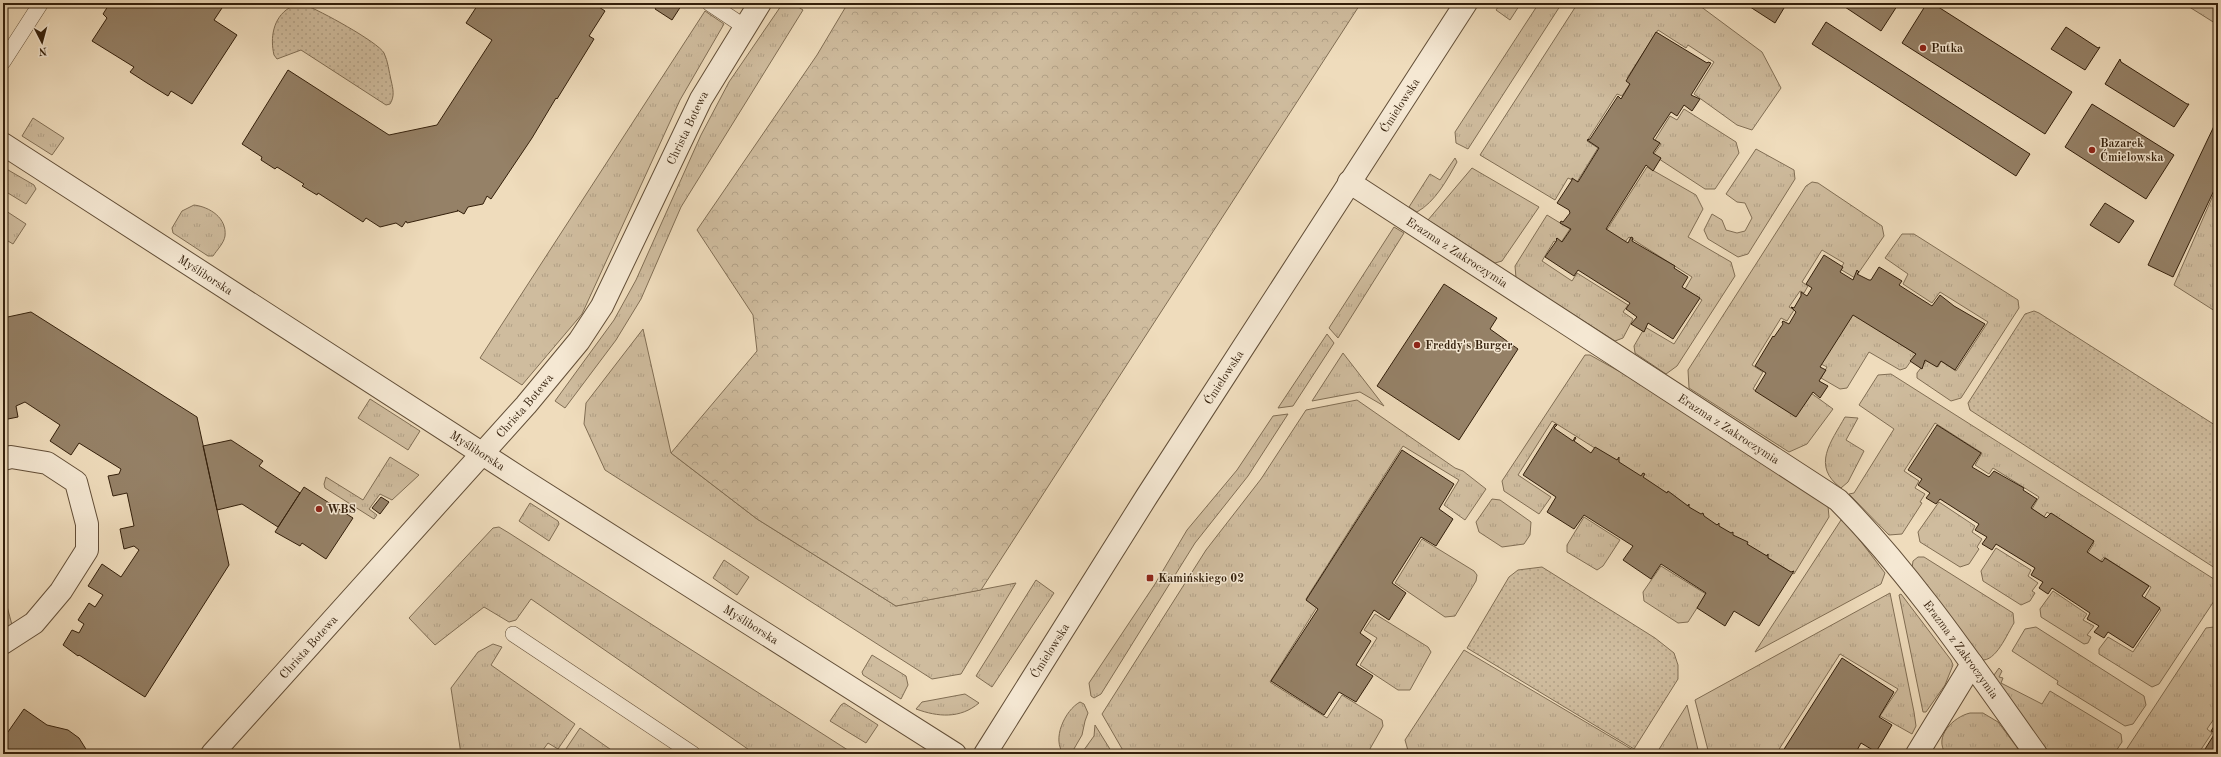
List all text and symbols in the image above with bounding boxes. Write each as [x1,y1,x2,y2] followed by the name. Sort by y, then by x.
[22,22,62,62] north arrow
[1918,43,1928,53] marker: Putka
[1931,43,1963,55] place label: Putka
[38,45,48,56] text: N
[1375,76,1423,135] street label: Ćmielowska
[665,89,711,167] street label: Christa Botewa
[2100,138,2164,164] place label: Bazarek Ćmielowska
[2087,145,2097,155] marker: Bazarek Ćmielowska
[1404,216,1510,291] street label: Erazma z Zakroczymia
[175,254,234,298] street label: Myśliborska
[1412,340,1422,350] marker: Freddy's Burger
[1425,340,1512,352] place label: Freddy's Burger
[1199,348,1247,407] street label: Ćmielowska
[494,372,556,441] street label: Christa Botewa
[1675,392,1781,467] street label: Erazma z Zakroczymia
[447,429,507,474] street label: Myśliborska
[314,504,324,514] marker: WBS
[327,504,356,516] place label: WBS
[1145,573,1155,583] marker: Kamińskiego 02
[1158,573,1244,585] place label: Kamińskiego 02
[1920,599,2000,701] street label: Erazma z Zakroczymia
[721,604,780,647] street label: Myśliborska
[278,614,340,681] street label: Christa Botewa
[1026,622,1072,681] street label: Ćmielowska

